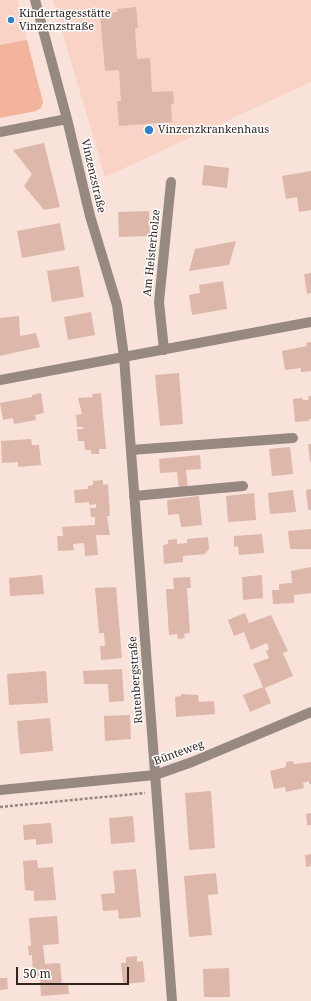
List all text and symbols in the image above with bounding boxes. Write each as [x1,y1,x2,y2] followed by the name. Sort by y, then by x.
[19,7,111,33] place label: Kindertagesstätte Vinzenzstraße
[6,15,16,25] marker: Kindertagesstätte Vinzenzstraße
[158,123,269,137] place label: Vinzenzkrankenhaus
[143,124,155,136] marker: Vinzenzkrankenhaus
[78,138,108,214] street label: Vinzenzstraße
[141,209,163,297] street label: Am Heisterholze
[126,636,146,724] street label: Rutenbergstraße
[152,738,206,768] street label: Bünteweg
[18,959,131,985] scale bar
[23,965,51,982] text: 50 m

